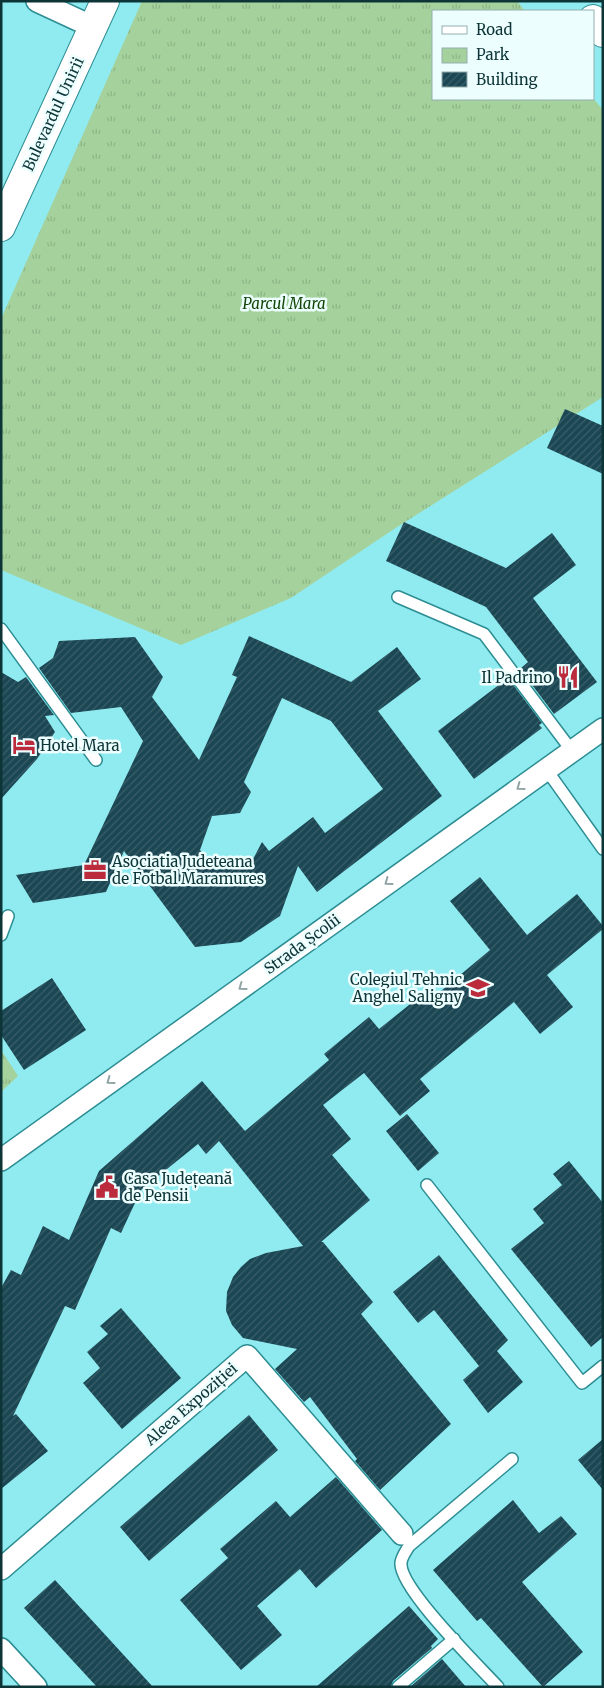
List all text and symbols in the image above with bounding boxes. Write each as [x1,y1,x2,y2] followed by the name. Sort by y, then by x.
[432,10,594,100] legend
[476,20,512,39] text: Road
[476,45,510,64] text: Park
[18,54,88,174] street label: Bulevardul Unirii
[476,70,538,89] text: Building
[242,294,326,313] park label: Parcul Mara
[555,664,581,690] restaurant icon: Il Padrino
[481,668,552,687] place label: Il Padrino
[11,732,37,758] hotel icon: Hotel Mara
[40,736,120,755] place label: Hotel Mara
[517,781,526,791] one-way arrow
[111,852,264,888] place label: Asociatia Judeteana de Fotbal Maramures
[82,857,108,883] office icon: Asociatia Judeteana de Fotbal Maramures
[384,876,394,885] one-way arrow
[260,910,345,979] street label: Strada Școlii
[350,970,462,1006] place label: Colegiul Tehnic Anghel Saligny
[465,975,491,1001] school or university icon: Colegiul Tehnic Anghel Saligny
[238,981,248,990] one-way arrow
[106,1075,116,1084] one-way arrow
[124,1169,232,1205] place label: Casa Județeană de Pensii
[94,1174,120,1200] public building icon: Casa Județeană de Pensii
[140,1359,242,1451] street label: Aleea Expoziției

